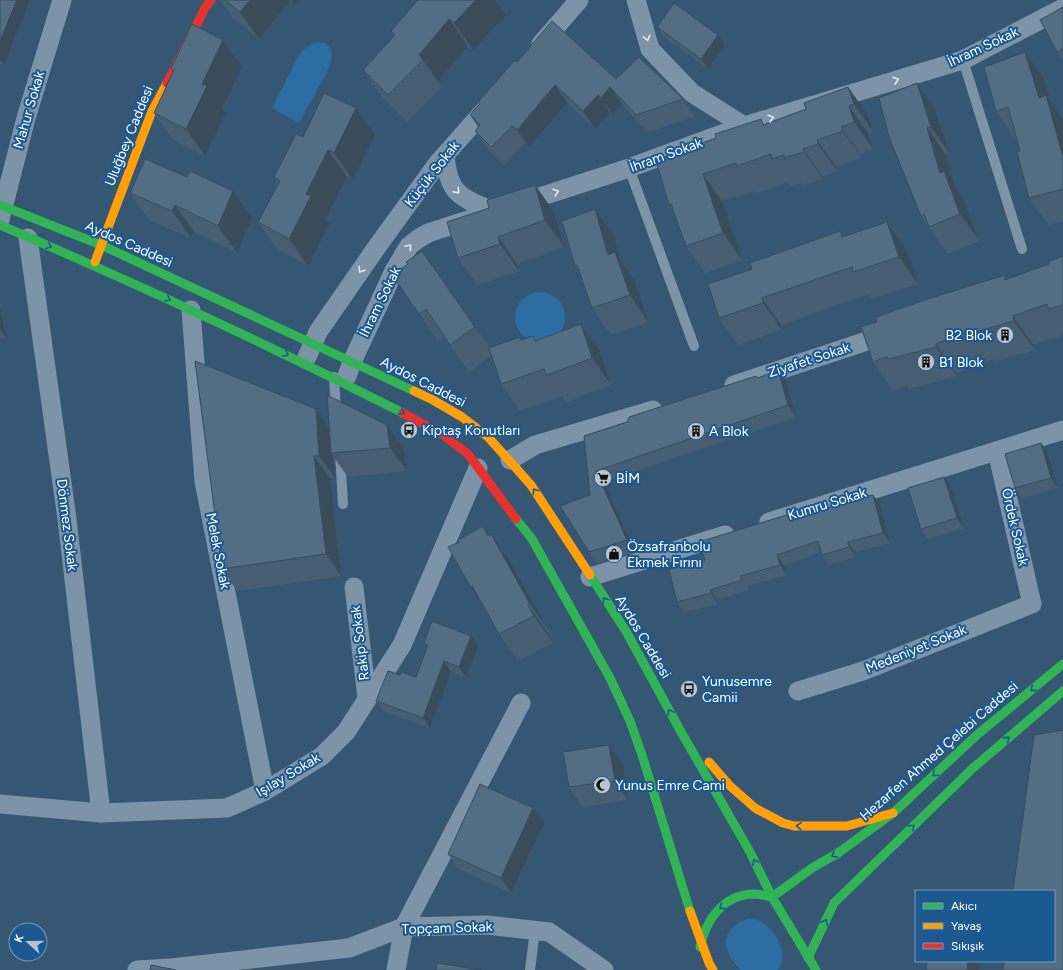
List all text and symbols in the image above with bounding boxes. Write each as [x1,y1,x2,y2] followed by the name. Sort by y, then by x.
[945,23,1021,71] street label: İhram Sokak
[642,34,651,41] one-way arrow
[10,69,48,151] street label: Mahur Sokak
[892,76,899,85] one-way arrow
[101,83,157,189] street label: Uluğbey Caddesi
[768,114,775,123] one-way arrow
[627,134,705,176] street label: İhram Sokak
[401,137,463,210] street label: Küçük Sokak
[452,187,459,194] one-way arrow
[552,188,559,196] one-way arrow
[83,217,175,271] street label: Aydos Caddesi
[45,242,52,250] one-way arrow
[405,245,412,252] one-way arrow
[356,264,404,340] street label: İhram Sokak
[359,265,366,272] one-way arrow
[163,294,171,302] one-way arrow
[995,325,1015,345] building icon: B2 Blok
[946,327,992,344] place label: B2 Blok
[766,339,852,381] street label: Ziyafet Sokak
[282,349,289,357] one-way arrow
[916,352,936,372] building icon: B1 Blok
[377,353,469,411] street label: Aydos Caddesi
[939,354,984,371] place label: B1 Blok
[398,407,405,415] one-way arrow
[399,420,419,440] bus stop icon: Kiptaş Konutları
[686,421,706,441] building icon: A Blok
[422,422,520,439] place label: Kiptaş Konutları
[709,423,749,440] place label: A Blok
[593,468,613,488] supermarket icon: BİM
[616,470,640,487] place label: BİM
[53,478,81,572] street label: Dönmez Sokak
[786,484,869,524] street label: Kumru Sokak
[998,487,1032,568] street label: Ördek Sokak
[533,488,540,495] one-way arrow
[202,511,234,591] street label: Melek Sokak
[627,538,710,571] place label: Özsafranbolu Ekmek Fırını
[604,544,624,564] shop icon: Özsafranbolu Ekmek Fırını
[612,592,674,682] street label: Aydos Caddesi
[603,597,610,604] one-way arrow
[347,605,373,681] street label: Rakip Sokak
[863,621,969,677] street label: Medeniyet Sokak
[702,673,772,706] place label: Yunusemre Cami̇i̇
[856,678,1022,824] street label: Hezarfen Ahmed Çelebi Caddesi
[679,679,699,699] bus stop icon: Yunusemre Cami̇i̇
[1030,684,1038,691] one-way arrow
[668,709,675,717] one-way arrow
[1002,736,1010,743] one-way arrow
[253,749,323,801] street label: Işılay Sokak
[932,769,940,777] one-way arrow
[592,775,612,795] mosque icon: Yunus Emre Cami
[615,777,725,794] place label: Yunus Emre Cami
[796,822,802,831] one-way arrow
[907,824,915,832] one-way arrow
[831,850,838,858] one-way arrow
[752,859,760,866] one-way arrow
[915,890,1055,962] legend
[951,899,977,913] text: Akıcı
[720,902,727,909] one-way arrow
[401,918,493,938] street label: Topçam Sokak
[820,919,828,927] one-way arrow
[951,919,982,933] text: Yavaş
[8,922,48,962] north arrow
[12,932,27,944] text: K
[951,939,984,953] text: Sıkışık

